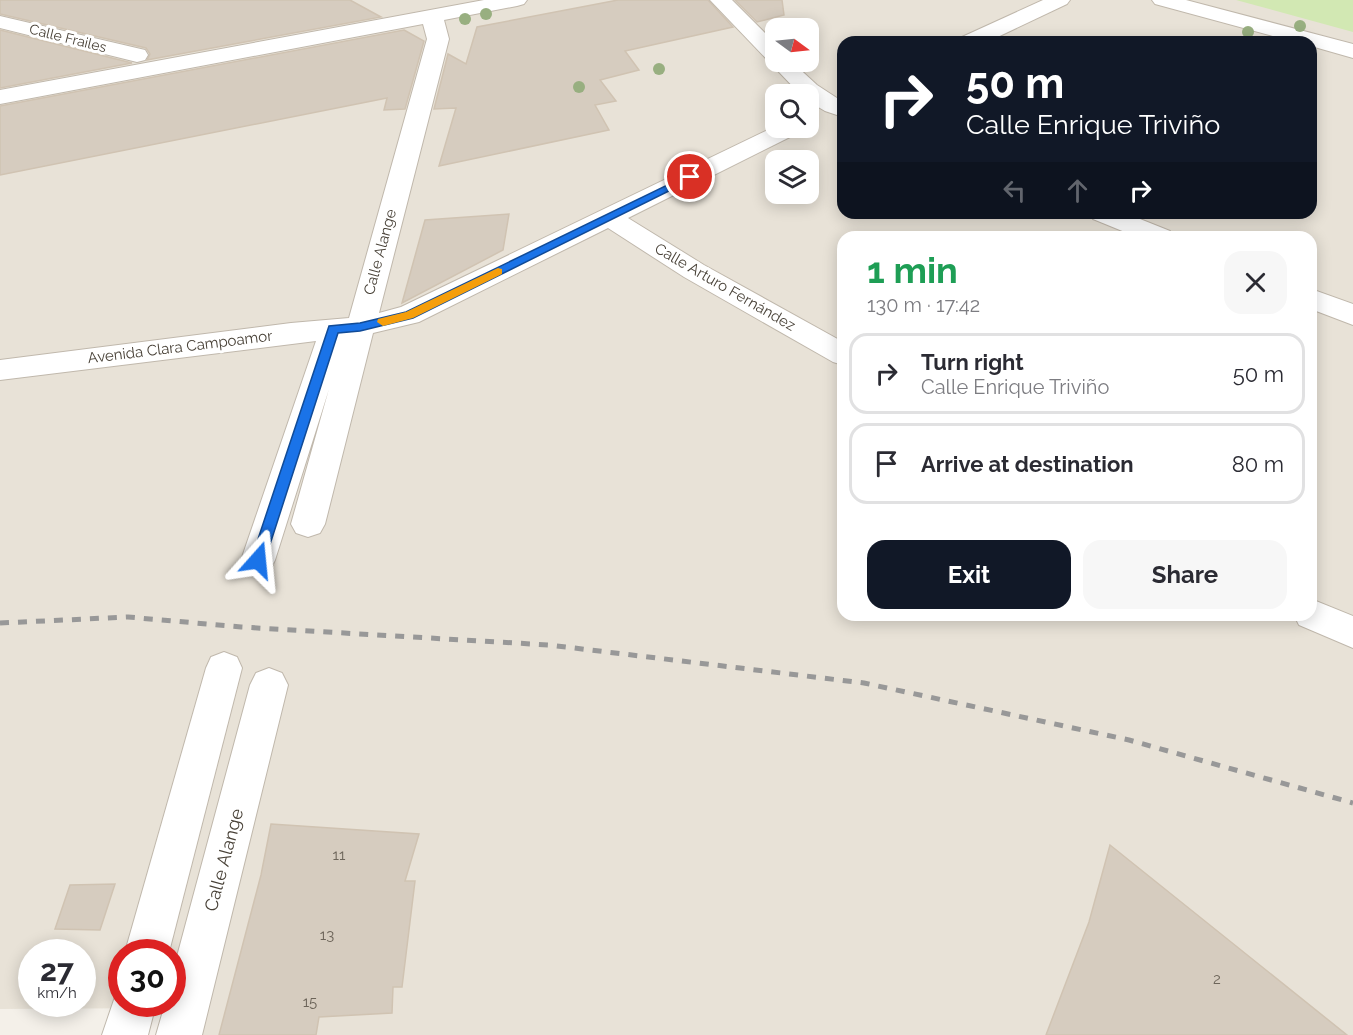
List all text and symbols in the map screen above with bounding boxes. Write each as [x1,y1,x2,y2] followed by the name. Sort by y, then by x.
[765,18,819,72] north arrow
[765,18,819,204] map controls
[28,21,108,55] street label: Calle Frailes
[966,59,1064,108] text: 50 m
[867,60,945,138] icon: right
[765,84,819,138] button: search
[966,109,1220,140] text: Calle Enrique Triviño
[765,150,819,204] button: layers
[664,151,715,202] pin
[673,160,706,193] icon: arrive
[998,174,1031,207] icon: left
[1061,174,1094,207] icon: ahead
[1124,174,1157,207] icon: right
[360,207,400,297] street label: Calle Alange
[651,239,799,335] street label: Calle Arturo Fernández
[867,249,958,291] text: 1 min
[1224,251,1287,314] button: close
[867,293,980,317] text: 130 m · 17:42
[87,327,274,367] street label: Avenida Clara Campoamor
[921,349,1024,375] text: Turn right
[870,357,903,390] icon: right
[1233,361,1284,387] text: 50 m
[921,375,1109,399] text: Calle Enrique Triviño
[870,447,903,480] icon: arrive
[921,451,1134,477] text: Arrive at destination
[1232,451,1284,477] text: 80 m
[226,528,290,592] position arrow
[867,540,1071,609] button: Exit
[1083,540,1287,609] button: Share
[200,806,247,914] street label: Calle Alange
[333,846,346,864] house number: 11
[320,926,334,944] house number: 13
[108,939,186,1017] speed limit sign: 30
[40,953,74,988] text: 27
[1213,970,1221,988] house number: 2
[37,984,77,1002] text: km/h
[303,993,317,1011] house number: 15

